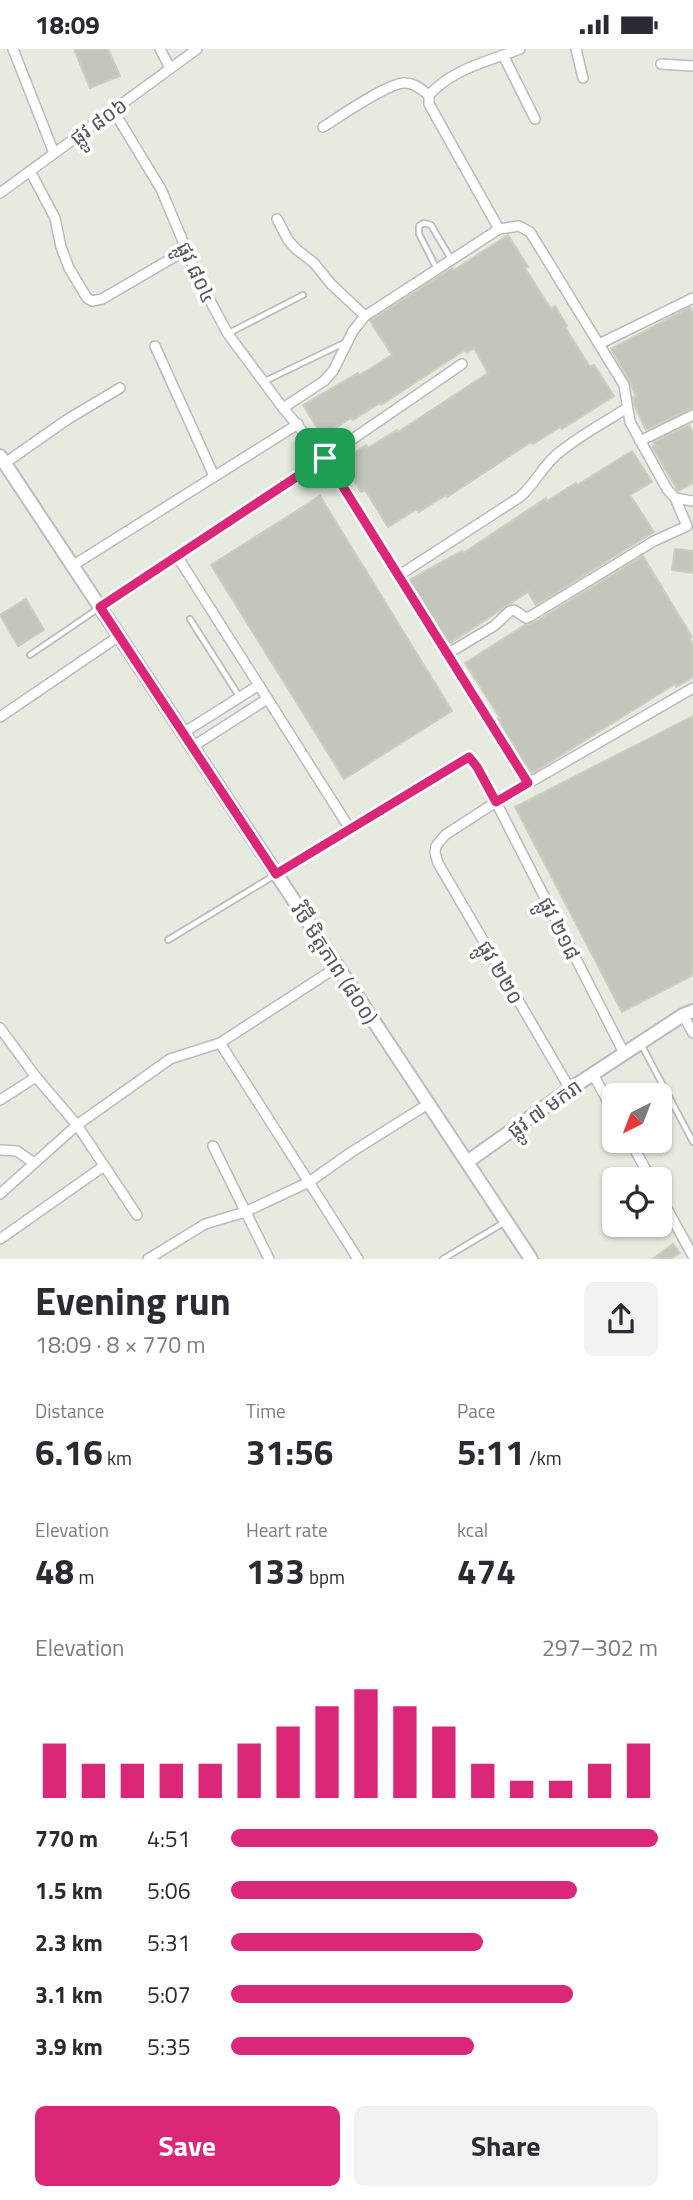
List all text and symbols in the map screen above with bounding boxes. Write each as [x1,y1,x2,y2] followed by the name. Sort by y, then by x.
[35,5,100,44] text: 18:09
[62,89,136,156] street label: ផ្លូវ ៨០៦
[165,236,225,310] street label: ផ្លូវ ៨០៤
[295,428,355,488] pin
[306,439,344,477] icon: arrive
[527,891,590,967] street label: ផ្លូវ ២១៨
[283,895,387,1030] street label: វិថី មិត្តភាព (៨០០)
[466,934,532,1012] street label: ផ្លូវ ២២០
[500,1070,591,1149] street label: ផ្លូវ ៧ មករា
[602,1083,672,1153] north arrow
[602,1083,672,1237] map controls
[602,1167,672,1237] button: locate
[35,1272,231,1330] text: Evening run
[584,1282,658,1356] button: share
[35,1327,205,1362] text: 18:09 · 8 × 770 m
[35,1396,104,1425] text: Distance
[246,1396,286,1425] text: Time
[457,1396,495,1425] text: Pace
[35,1425,103,1479] text: 6.16
[246,1425,333,1479] text: 31:56
[457,1425,525,1479] text: 5:11
[103,1443,132,1472] text: km
[525,1443,562,1472] text: /km
[35,1515,109,1544] text: Elevation
[246,1515,328,1544] text: Heart rate
[457,1515,488,1544] text: kcal
[35,1544,74,1598] text: 48
[246,1544,305,1598] text: 133
[457,1544,516,1598] text: 474
[74,1562,94,1591] text: m
[305,1562,345,1591] text: bpm
[35,1630,124,1665] text: Elevation
[542,1630,658,1665] text: 297–302 m
[35,1821,98,1856] text: 770 m
[147,1821,191,1856] text: 4:51
[35,1873,103,1908] text: 1.5 km
[147,1873,191,1908] text: 5:06
[35,1925,103,1960] text: 2.3 km
[147,1925,191,1960] text: 5:31
[35,1977,103,2012] text: 3.1 km
[147,1977,191,2012] text: 5:07
[35,2029,103,2064] text: 3.9 km
[147,2029,191,2064] text: 5:35
[35,2106,340,2186] button: Save
[354,2106,658,2186] button: Share

